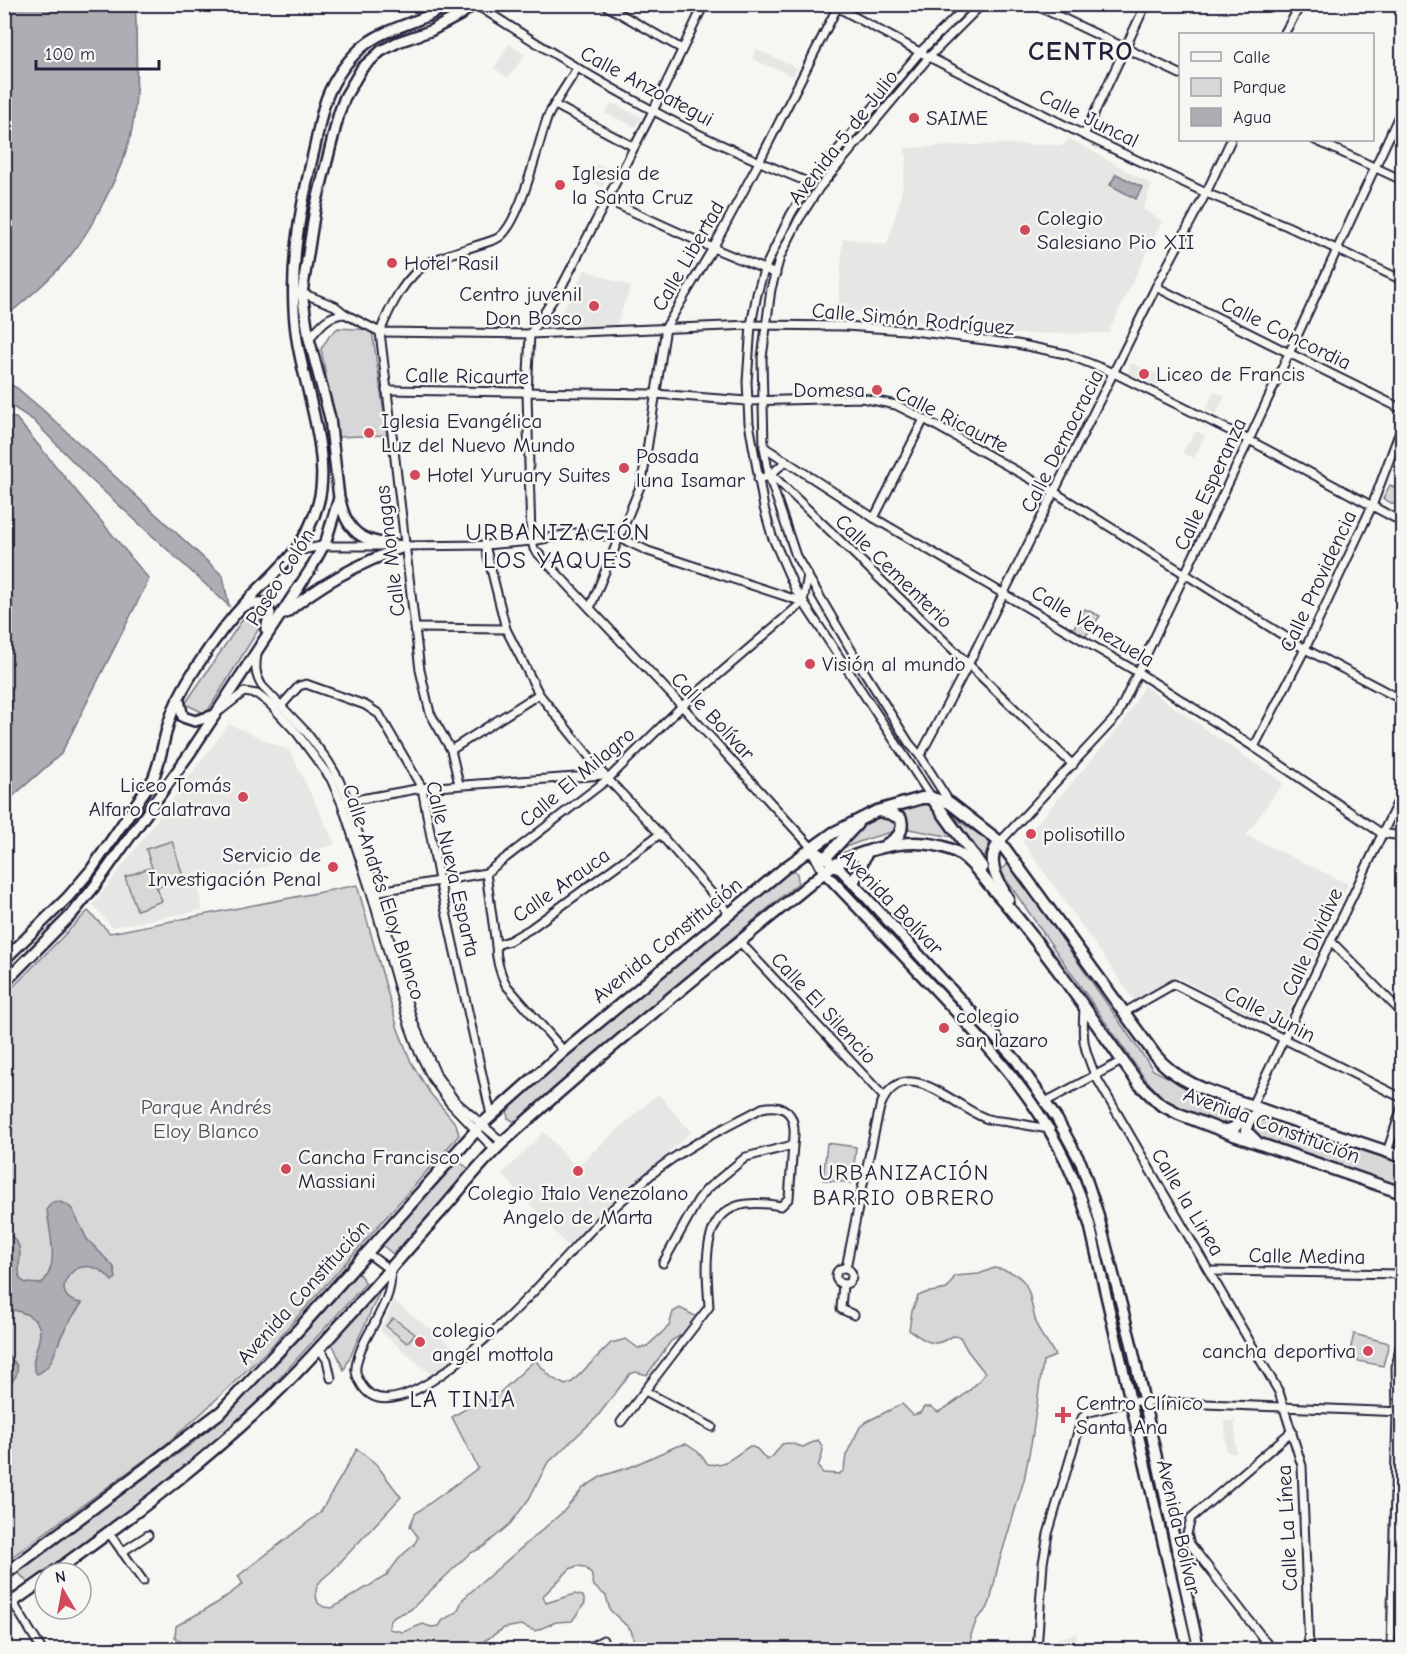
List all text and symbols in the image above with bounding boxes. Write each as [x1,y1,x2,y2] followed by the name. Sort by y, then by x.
[36,33,159,71] scale bar
[1179,33,1374,141] legend
[1028,36,1134,67] district label: CENTRO
[576,41,718,131] street label: Calle Anzoategui
[45,44,95,65] text: 100 m
[1233,47,1270,68] text: Calle
[783,65,903,209] street label: Avenida 5 de Julio
[1233,77,1286,98] text: Parque
[1035,84,1143,152] street label: Calle Juncal
[926,106,988,130] place label: SAIME
[1233,107,1271,128] text: Agua
[907,111,921,125] marker: SAIME
[572,161,693,209] place label: Iglesia de la Santa Cruz
[553,178,567,192] marker: Iglesia de la Santa Cruz
[647,197,729,315] street label: Calle Libertad
[1037,206,1194,254] place label: Colegio Salesiano Pio XII
[1018,223,1032,237] marker: Colegio Salesiano Pio XII
[404,251,499,275] place label: Hotel Rasil
[385,256,399,270] marker: Hotel Rasil
[459,282,582,330] place label: Centro juvenil Don Bosco
[1217,291,1355,375] street label: Calle Concordia
[811,298,1015,340] street label: Calle Simón Rodríguez
[587,299,601,313] marker: Centro juvenil Don Bosco
[1156,362,1305,386] place label: Liceo de Francis
[405,363,529,389] street label: Calle Ricaurte
[1016,365,1108,517] street label: Calle Democracia
[1137,367,1151,381] marker: Liceo de Francis
[793,378,865,402] place label: Domesa
[891,380,1013,458] street label: Calle Ricaurte
[870,383,884,397] marker: Domesa
[381,409,575,457] place label: Iglesia Evangélica Luz del Nuevo Mundo
[1169,414,1251,554] street label: Calle Esperanza
[362,426,376,440] marker: Iglesia Evangélica Luz del Nuevo Mundo
[636,444,746,492] place label: Posada luna Isamar
[617,461,631,475] marker: Posada luna Isamar
[427,463,610,487] place label: Hotel Yuruary Suites
[408,468,422,482] marker: Hotel Yuruary Suites
[370,484,410,618] street label: Calle Monagas
[1275,506,1361,656] street label: Calle Providencia
[830,509,958,633] street label: Calle Cementerio
[465,518,651,574] district label: URBANIZACIÓN LOS YAQUES
[241,524,319,630] street label: Paseo Colón
[1027,580,1159,672] street label: Calle Venezuela
[822,652,966,676] place label: Visión al mundo
[803,657,817,671] marker: Visión al mundo
[666,667,760,765] street label: Calle Bolívar
[515,722,639,832] street label: Calle El Milagro
[89,773,231,821] place label: Liceo Tomás Alfaro Calatrava
[421,779,485,959] street label: Calle Nueva Esparta
[338,781,430,1003] street label: Calle Andrés Eloy Blanco
[236,790,250,804] marker: Liceo Tomás Alfaro Calatrava
[1043,822,1125,846] place label: polisotillo
[1024,827,1038,841] marker: polisotillo
[148,843,321,891] place label: Servicio de Investigación Penal
[508,843,614,927] street label: Calle Arauca
[836,844,949,960] street label: Avenida Bolívar
[326,860,340,874] marker: Servicio de Investigación Penal
[587,872,747,1008] street label: Avenida Constitución
[1276,884,1348,1000] street label: Calle Dividive
[766,947,882,1069] street label: Calle El Silencio
[1221,981,1319,1047] street label: Calle Junin
[956,1004,1048,1052] place label: colegio san lazaro
[937,1021,951,1035] marker: colegio san lazaro
[1181,1082,1363,1168] street label: Avenida Constitución
[141,1095,271,1143] park label: Parque Andrés Eloy Blanco
[1147,1144,1229,1260] street label: Calle la Linea
[298,1145,460,1193] place label: Cancha Francisco Massiani
[812,1160,996,1211] district label: URBANIZACIÓN BARRIO OBRERO
[279,1162,293,1176] marker: Cancha Francisco Massiani
[571,1164,585,1178] marker: Colegio Italo Venezolano Angelo de Marta
[468,1181,688,1229] place label: Colegio Italo Venezolano Angelo de Marta
[232,1215,374,1369] street label: Avenida Constitución
[1248,1243,1366,1269] street label: Calle Medina
[432,1318,554,1366] place label: colegio angel mottola
[413,1335,427,1349] marker: colegio angel mottola
[1202,1339,1356,1363] place label: cancha deportiva
[1361,1344,1375,1358] marker: cancha deportiva
[409,1385,517,1413] district label: LA TINIA
[1076,1391,1203,1439] place label: Centro Clínico Santa Ana
[1054,1406,1072,1424] marker: Centro Clínico Santa Ana
[1152,1457,1206,1597] street label: Avenida Bolívar
[1272,1464,1302,1592] street label: Calle La Línea
[33,1561,93,1621] north arrow
[54,1567,67,1587] text: N

